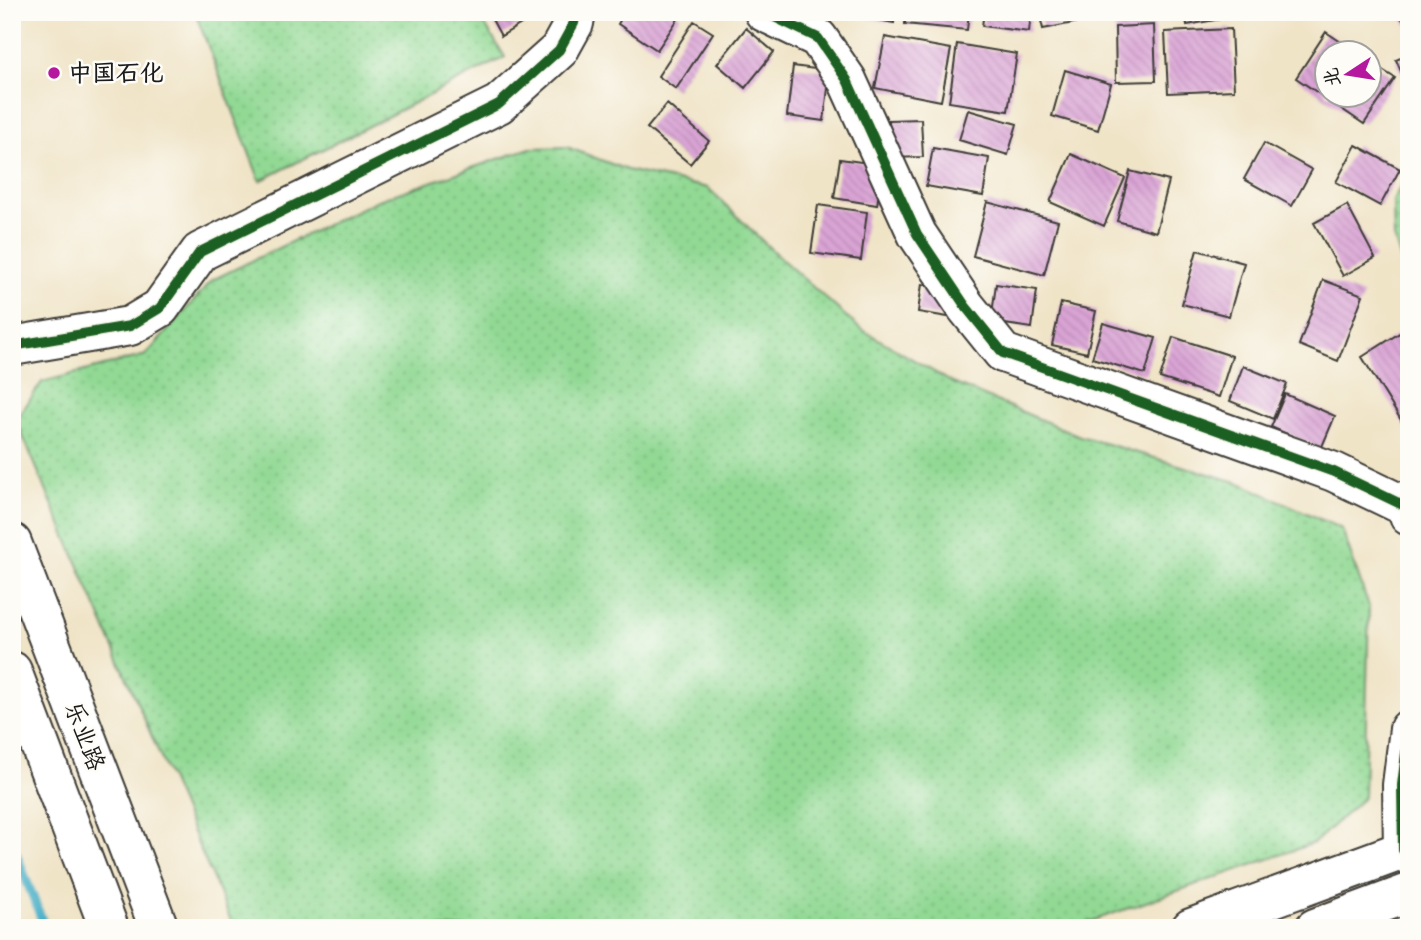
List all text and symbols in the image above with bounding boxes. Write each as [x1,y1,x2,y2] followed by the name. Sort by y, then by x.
[1312,38,1382,108] north arrow
[68,57,164,91] place label: 中国石化
[46,65,62,81] marker: 中国石化
[1318,65,1348,89] text: 北
[55,697,113,776] street label: 乐业路

